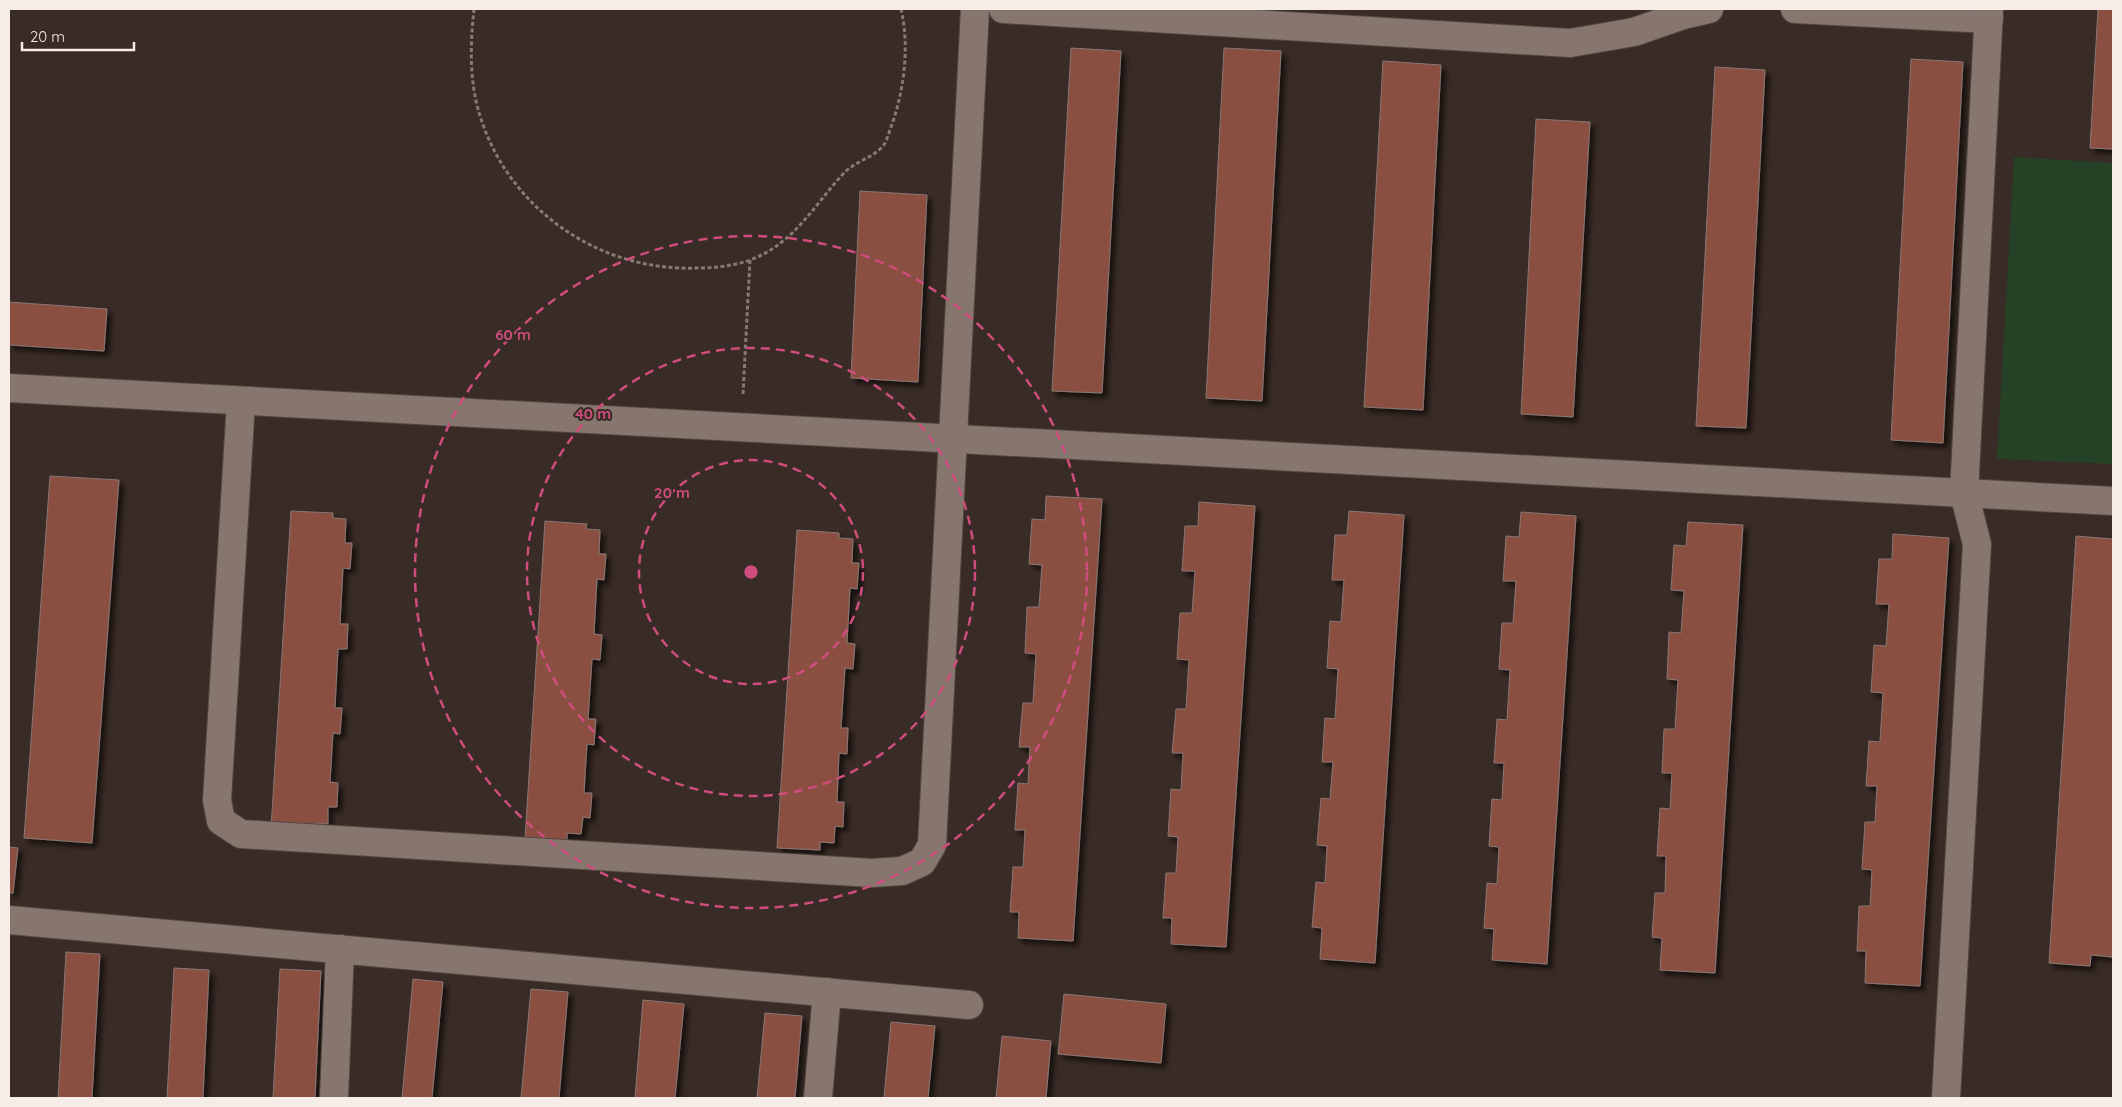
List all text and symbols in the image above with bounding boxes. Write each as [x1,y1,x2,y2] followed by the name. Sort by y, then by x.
[22,20,135,52] scale bar
[30,27,65,46] text: 20 m
[495,325,531,344] text: 60 m
[575,404,611,423] text: 40 m
[654,483,690,502] text: 20 m
[742,563,760,581] centre of rings

